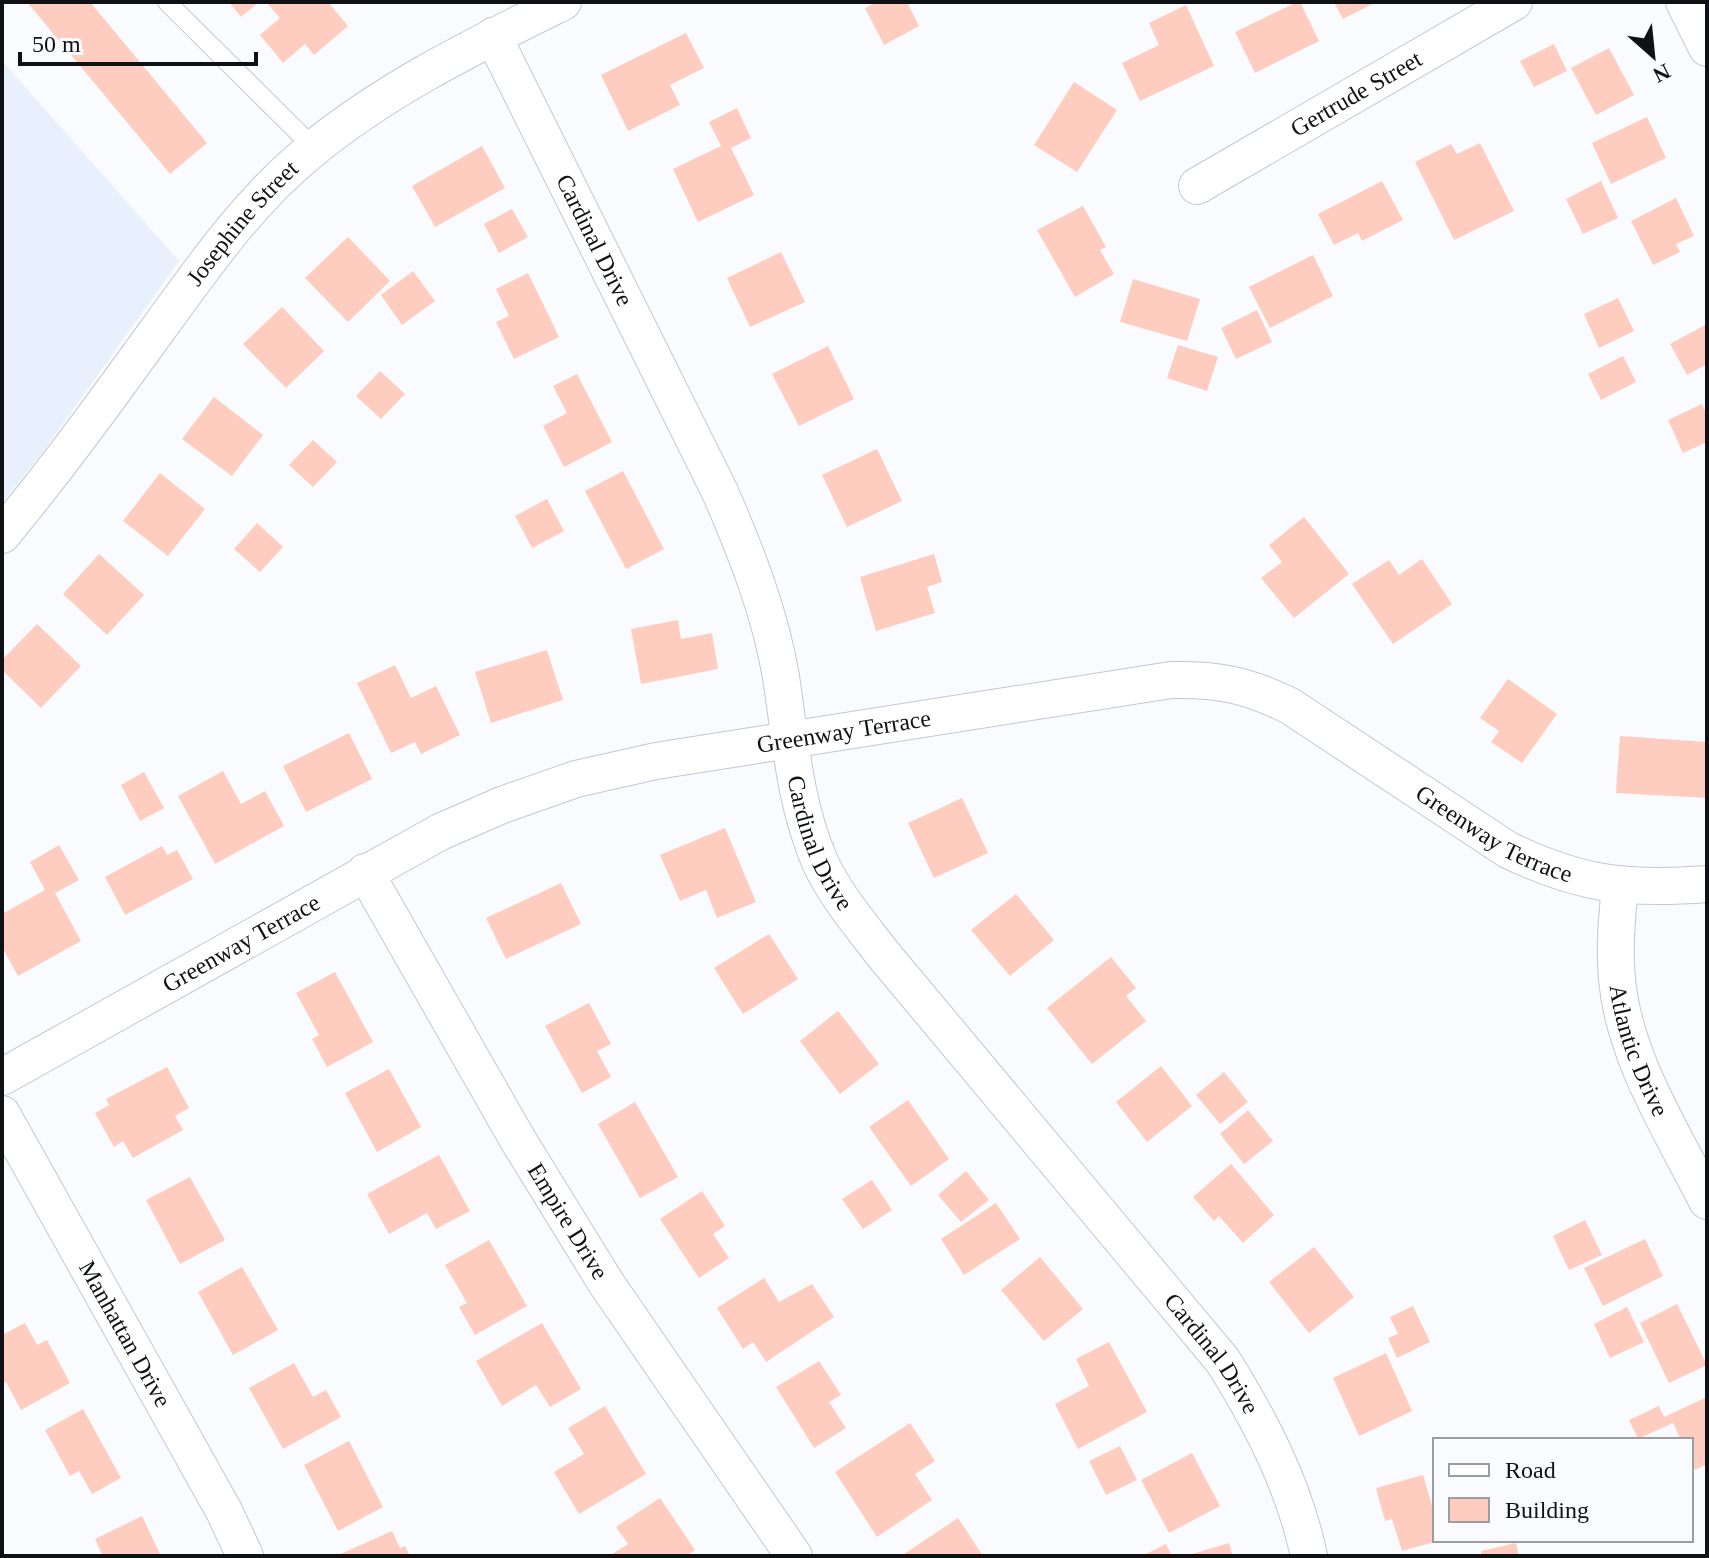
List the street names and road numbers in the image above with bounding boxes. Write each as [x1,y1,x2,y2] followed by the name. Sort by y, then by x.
[1286,45,1427,142] street label: Gertrude Street
[181,155,303,291] street label: Josephine Street
[551,170,638,310] street label: Cardinal Drive
[755,705,933,758] street label: Greenway Terrace
[782,773,858,915] street label: Cardinal Drive
[1411,780,1575,887] street label: Greenway Terrace
[158,889,324,998] street label: Greenway Terrace
[1605,983,1674,1121] street label: Atlantic Drive
[523,1159,613,1284] street label: Empire Drive
[74,1256,176,1412] street label: Manhattan Drive
[1159,1288,1264,1418] street label: Cardinal Drive

